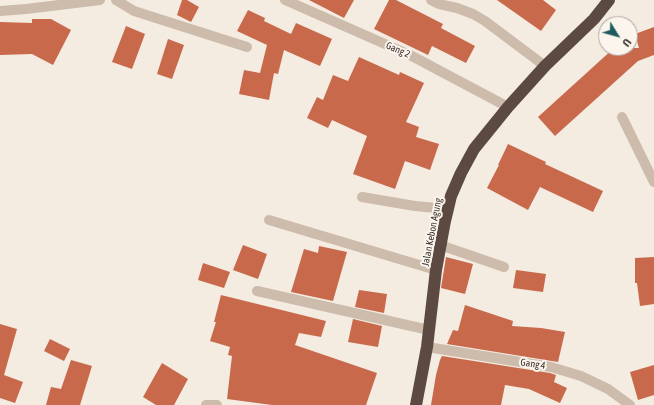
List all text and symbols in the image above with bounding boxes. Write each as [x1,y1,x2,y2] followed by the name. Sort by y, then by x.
[598,16,638,56] north arrow
[620,36,634,49] text: U
[384,39,412,61] street label: Gang 2
[419,197,445,267] street label: Jalan Kebon Agung
[520,356,546,372] street label: Gang 4

